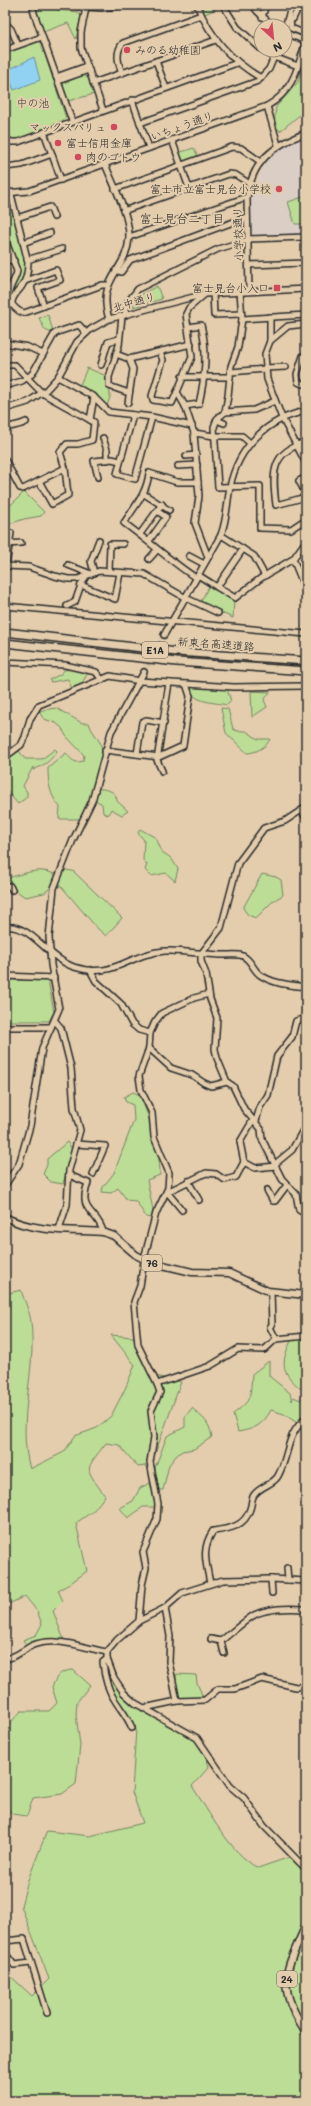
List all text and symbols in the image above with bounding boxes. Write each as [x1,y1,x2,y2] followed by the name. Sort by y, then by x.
[253,18,293,58] north arrow
[271,39,285,56] text: N
[135,42,201,57] place label: みのる幼稚園
[122,45,132,55] marker: みのる幼稚園
[17,95,50,110] park label: 中の池
[148,107,215,144] street label: いちょう通り
[29,119,106,134] place label: マックスバリュ
[109,122,119,132] marker: マックスバリュ
[66,135,132,150] place label: 富士信用金庫
[53,138,63,148] marker: 富士信用金庫
[86,149,141,164] place label: 肉のゴトウ
[73,152,83,162] marker: 肉のゴトウ
[150,181,271,196] place label: 富士市立富士見台小学校
[274,184,284,194] marker: 富士市立富士見台小学校
[229,206,246,262] street label: 小学校通り
[140,210,224,226] district label: 富士見台二丁目
[192,280,269,295] place label: 富士見台小入口
[272,283,282,293] marker: 富士見台小入口
[111,288,157,315] street label: 北中通り
[177,633,255,654] street label: 新東名高速道路
[142,642,168,658] road number: E1A
[142,1255,162,1271] road number: 76
[277,1971,297,1987] road number: 24

